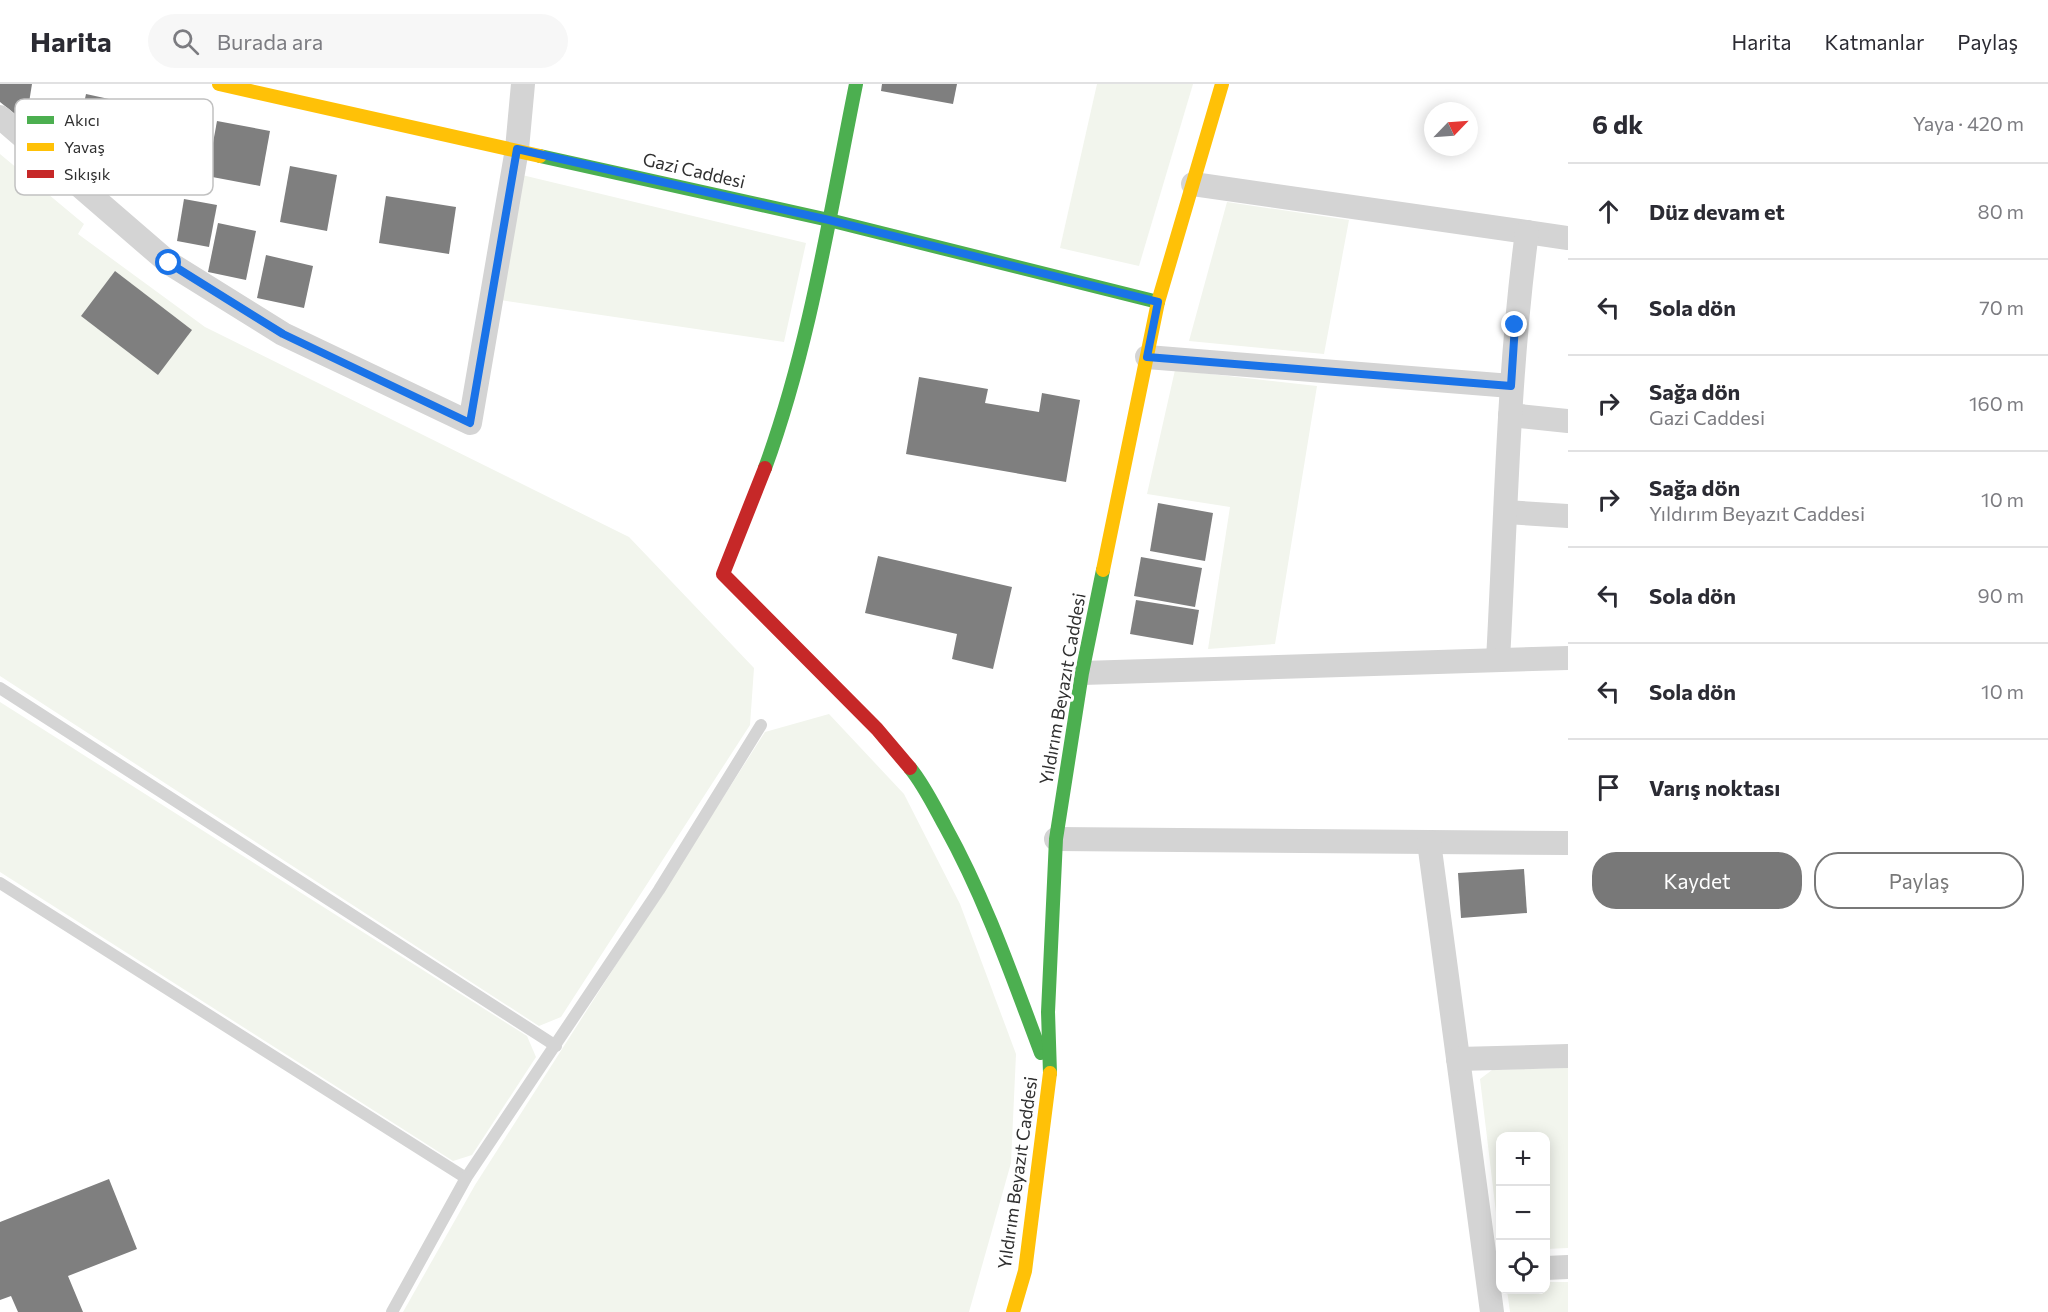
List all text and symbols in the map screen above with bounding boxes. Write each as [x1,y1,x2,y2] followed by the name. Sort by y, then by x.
[148,14,568,68] search box
[30,24,112,58] text: Harita
[169,25,202,58] icon: search
[217,28,323,55] text: Burada ara
[1731,29,1792,54] text: Harita
[1825,29,1924,54] text: Katmanlar
[1957,29,2018,54] text: Paylaş
[15,99,213,195] legend
[1424,102,1478,156] north arrow
[1592,108,1643,139] text: 6 dk
[64,110,100,129] text: Akıcı
[1913,111,2024,135] text: Yaya · 420 m
[64,137,105,156] text: Yavaş
[641,148,748,192] street label: Gazi Caddesi
[64,164,111,183] text: Sıkışık
[1592,195,1625,228] icon: ahead
[1649,198,1785,225] text: Düz devam et
[1978,199,2024,223] text: 80 m
[155,249,181,275] route start
[1592,291,1625,324] icon: left
[1649,294,1736,321] text: Sola dön
[1979,295,2024,319] text: 70 m
[1501,311,1527,337] route end
[1649,378,1740,405] text: Sağa dön
[1592,387,1625,420] icon: right
[1969,391,2024,415] text: 160 m
[1649,405,1765,429] text: Gazi Caddesi
[1649,474,1740,501] text: Sağa dön
[1592,483,1625,516] icon: right
[1981,487,2024,511] text: 10 m
[1649,501,1865,525] text: Yıldırım Beyazıt Caddesi
[1592,579,1625,612] icon: left
[1649,582,1736,609] text: Sola dön
[1978,583,2024,607] text: 90 m
[1034,591,1090,787] street label: Yıldırım Beyazıt Caddesi
[1592,675,1625,708] icon: left
[1649,678,1736,705] text: Sola dön
[1981,679,2024,703] text: 10 m
[1592,771,1625,804] icon: arrive
[1649,774,1780,801] text: Varış noktası
[1592,852,1802,909] button: Kaydet
[1814,852,2024,909] button: Paylaş
[993,1075,1041,1271] street label: Yıldırım Beyazıt Caddesi
[1496,1132,1550,1294] map controls
[1496,1132,1550,1186] button: +
[1496,1186,1550,1240] button: −
[1496,1240,1550,1294] button: locate

